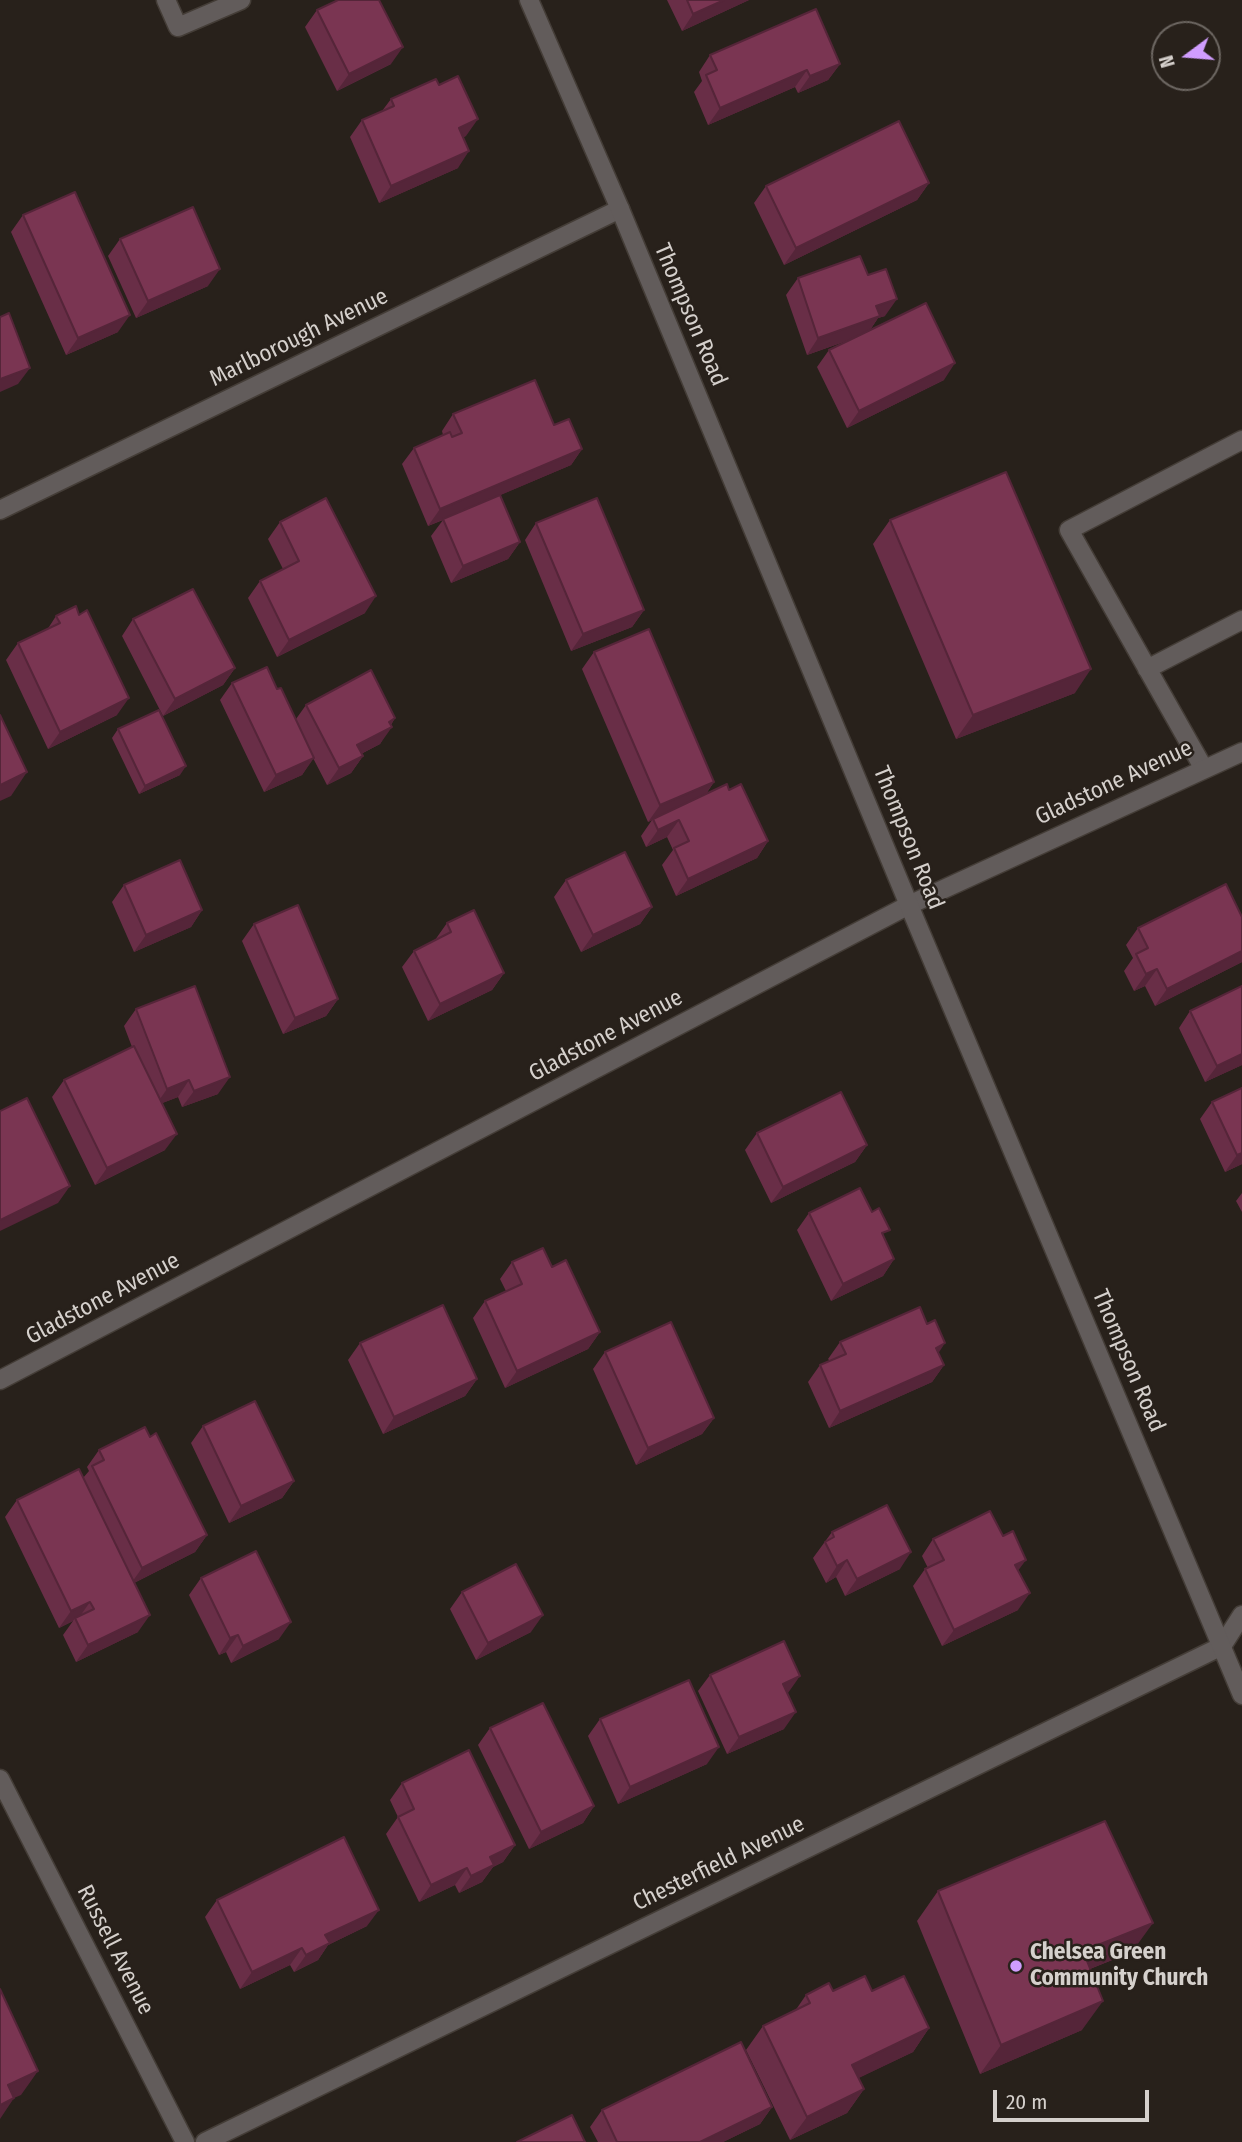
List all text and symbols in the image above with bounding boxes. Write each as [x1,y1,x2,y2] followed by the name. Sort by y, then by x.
[1151,21,1221,91] north arrow
[1155,53,1180,70] text: N
[648,240,732,390] street label: Thompson Road
[205,283,393,393] street label: Marlborough Avenue
[1031,735,1197,831] street label: Gladstone Avenue
[867,762,949,914] street label: Thompson Road
[525,984,687,1088] street label: Gladstone Avenue
[22,1247,184,1351] street label: Gladstone Avenue
[1086,1286,1170,1436] street label: Thompson Road
[629,1810,809,1918] street label: Chesterfield Avenue
[70,1880,160,2020] street label: Russell Avenue
[1030,1939,1208,1993] place label: Chelsea Green Community Church
[1008,1958,1024,1974] marker: Chelsea Green Community Church
[997,2076,1153,2120] scale bar
[1006,2089,1047,2115] text: 20 m

